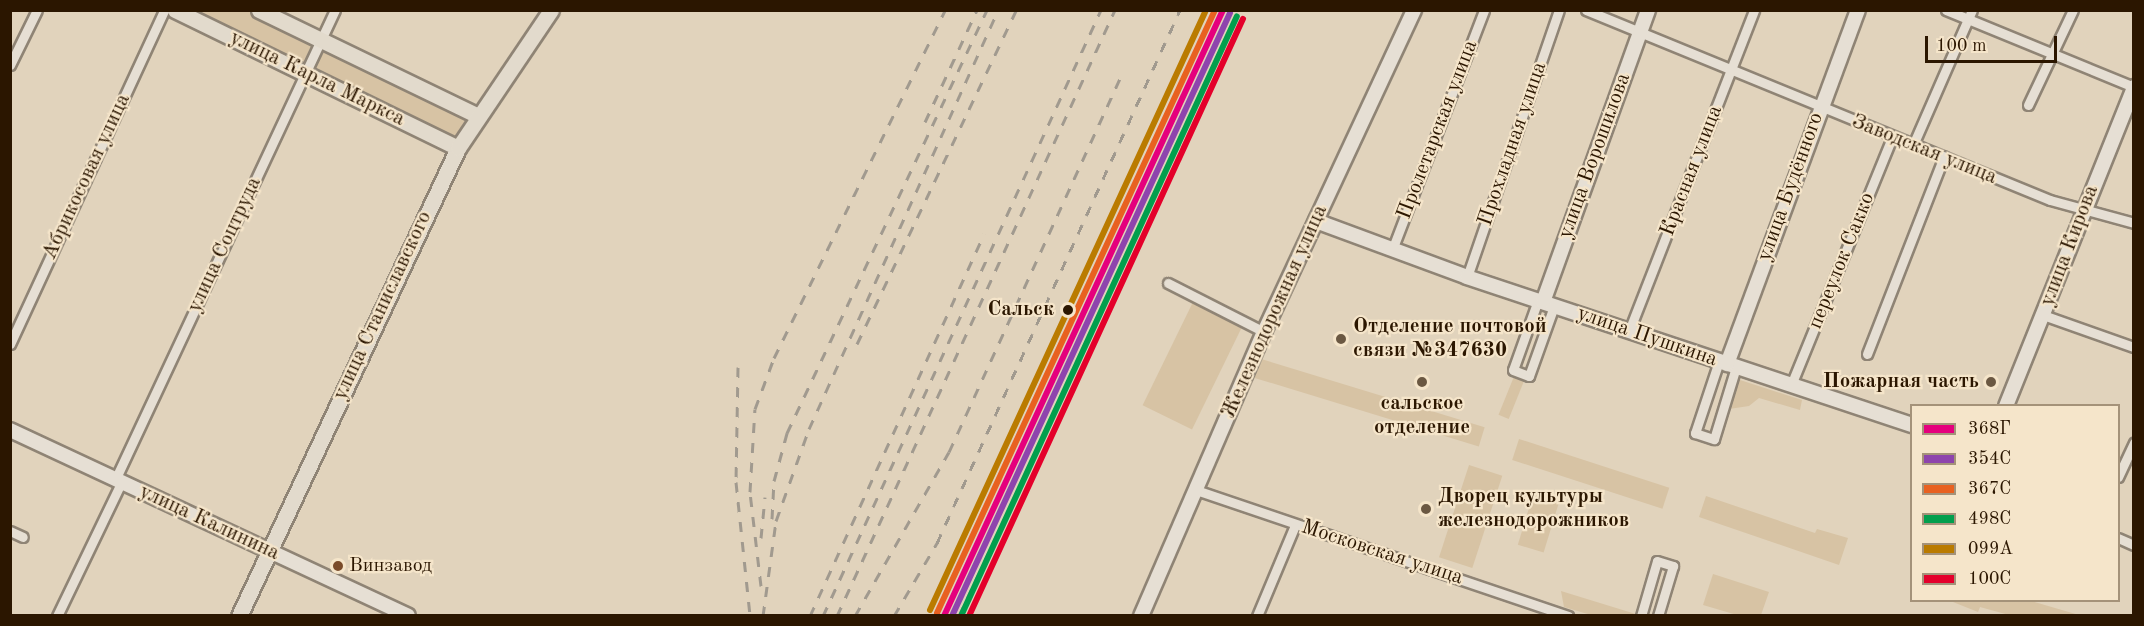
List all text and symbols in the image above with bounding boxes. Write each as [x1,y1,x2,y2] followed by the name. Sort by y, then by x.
[1928,24,2060,62] scale bar
[225,26,409,132] street label: улица Карла Маркса
[1392,37,1484,223] street label: Пролетарская улица
[1936,37,1987,55] text: 100 m
[1473,59,1553,229] street label: Прохладная улица
[1553,70,1637,242] street label: улица Ворошилова
[38,90,136,264] street label: Абрикосовая улица
[1655,102,1729,240] street label: Красная улица
[1752,109,1830,265] street label: улица Будённого
[1848,109,2000,191] street label: Заводская улица
[183,173,267,317] street label: улица Соцтруда
[2035,182,2105,310] street label: улица Кирова
[1803,189,1881,333] street label: переулок Сакко
[1217,201,1333,423] street label: Железнодорожная улица
[328,208,438,404] street label: улица Станиславского
[987,297,1054,323] place label: Сальск
[1059,301,1077,319] marker: Сальск
[1573,301,1721,373] street label: улица Пушкина
[1353,314,1547,364] place label: Отделение почтовой связи №347630
[1334,332,1348,346] marker: Отделение почтовой связи №347630
[1823,369,1979,395] place label: Пожарная часть
[1415,375,1429,389] marker: сальское отделение
[1984,375,1998,389] marker: Пожарная часть
[1374,391,1470,441] place label: сальское отделение
[1910,404,2120,602] legend
[1968,420,2011,438] text: 368Г
[1968,450,2011,468] text: 354С
[135,479,283,567] street label: улица Калинина
[1968,480,2011,498] text: 367С
[1438,484,1629,534] place label: Дворец культуры железнодорожников
[1419,502,1433,516] marker: Дворец культуры железнодорожников
[1968,510,2011,528] text: 498С
[1298,515,1466,591] street label: Московская улица
[1968,540,2013,558] text: 099А
[349,554,432,578] place label: Винзавод
[332,560,344,572] marker: Винзавод
[1968,570,2011,588] text: 100C

